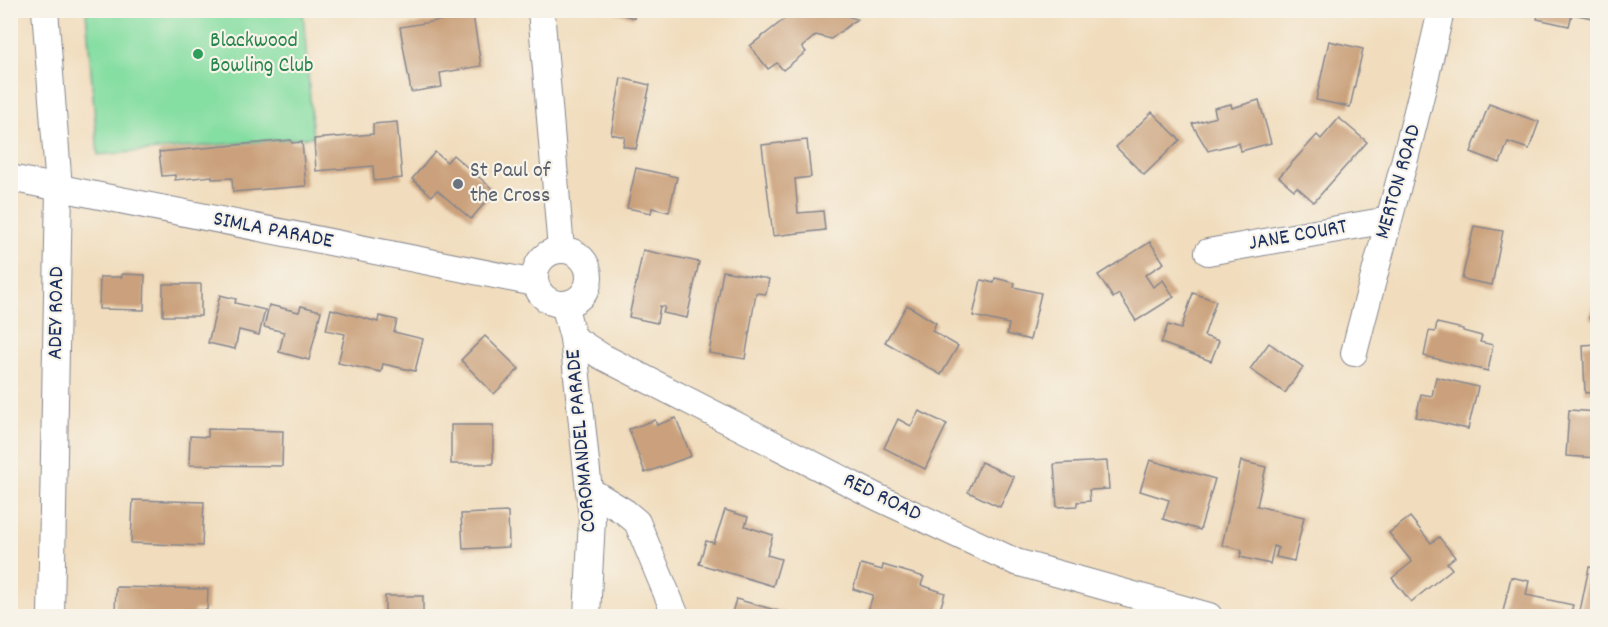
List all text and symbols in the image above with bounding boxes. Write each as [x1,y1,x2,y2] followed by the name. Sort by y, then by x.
[210,26,314,82] place label: Blackwood Bowling Club
[191,47,205,61] marker: Blackwood Bowling Club
[1368,121,1430,243] street label: MERTON ROAD
[470,156,552,212] place label: St Paul of the Cross
[451,177,465,191] marker: St Paul of the Cross
[210,204,336,258] street label: SIMLA PARADE
[1246,212,1350,260] street label: JANE COURT
[41,266,73,360] street label: ADEY ROAD
[559,348,605,534] street label: COROMANDEL PARADE
[838,466,926,530] street label: RED ROAD

